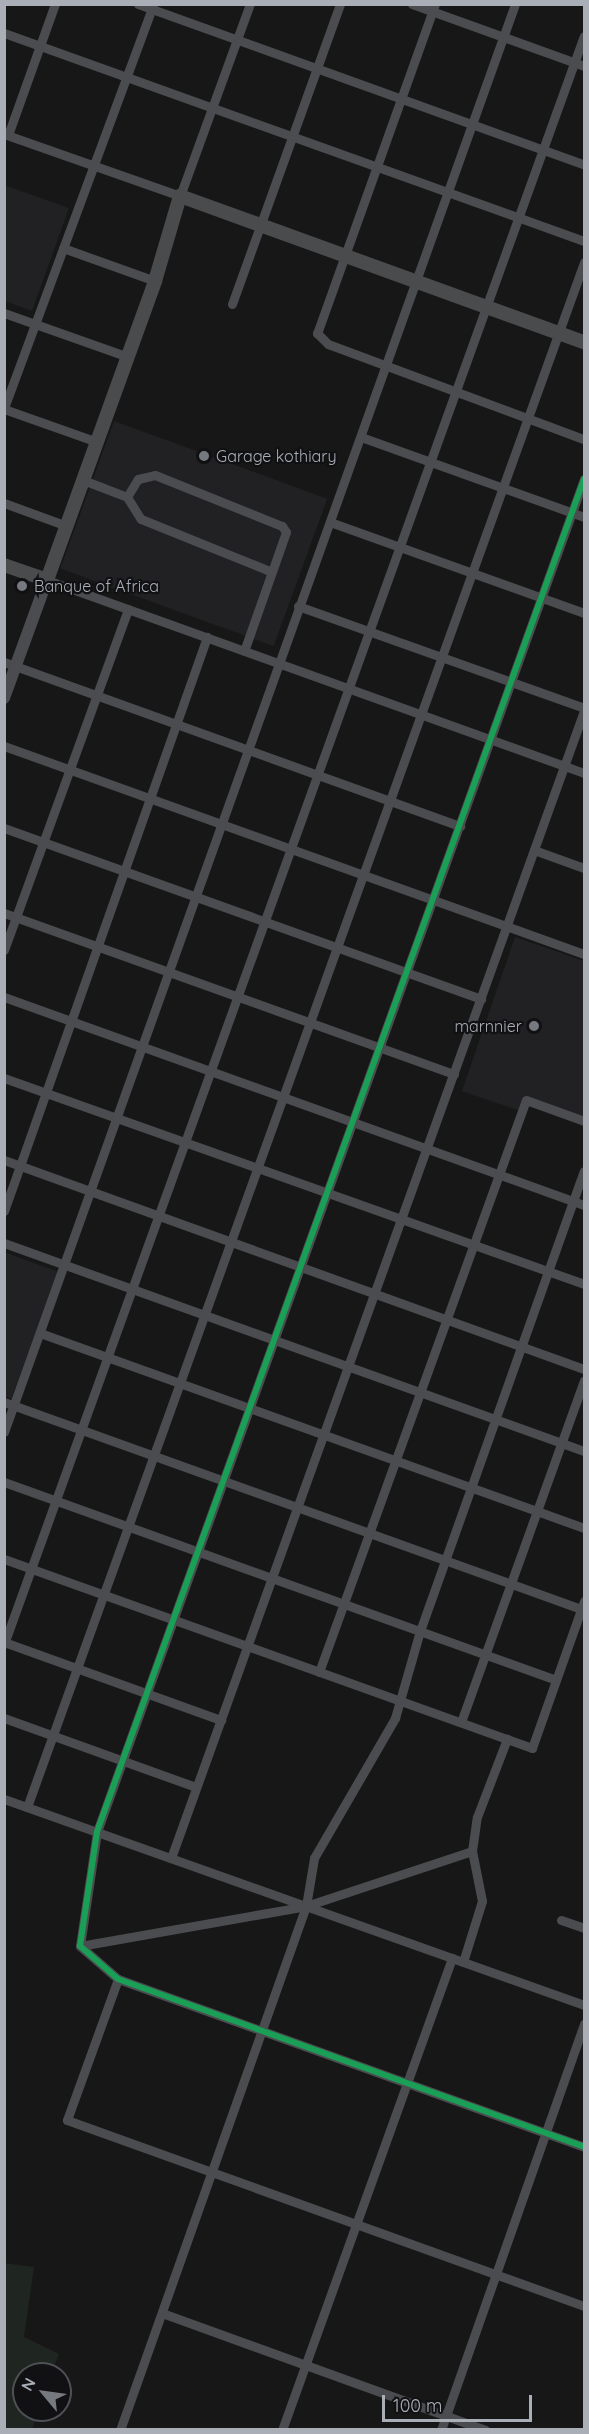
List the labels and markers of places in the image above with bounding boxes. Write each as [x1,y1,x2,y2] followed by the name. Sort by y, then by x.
[216,446,337,466] place label: Garage kothiary
[197,449,211,463] marker: Garage kothiary
[34,576,159,596] place label: Banque of Africa
[15,579,29,593] marker: Banque of Africa
[454,1016,522,1036] place label: marnnier
[527,1019,541,1033] marker: marnnier

